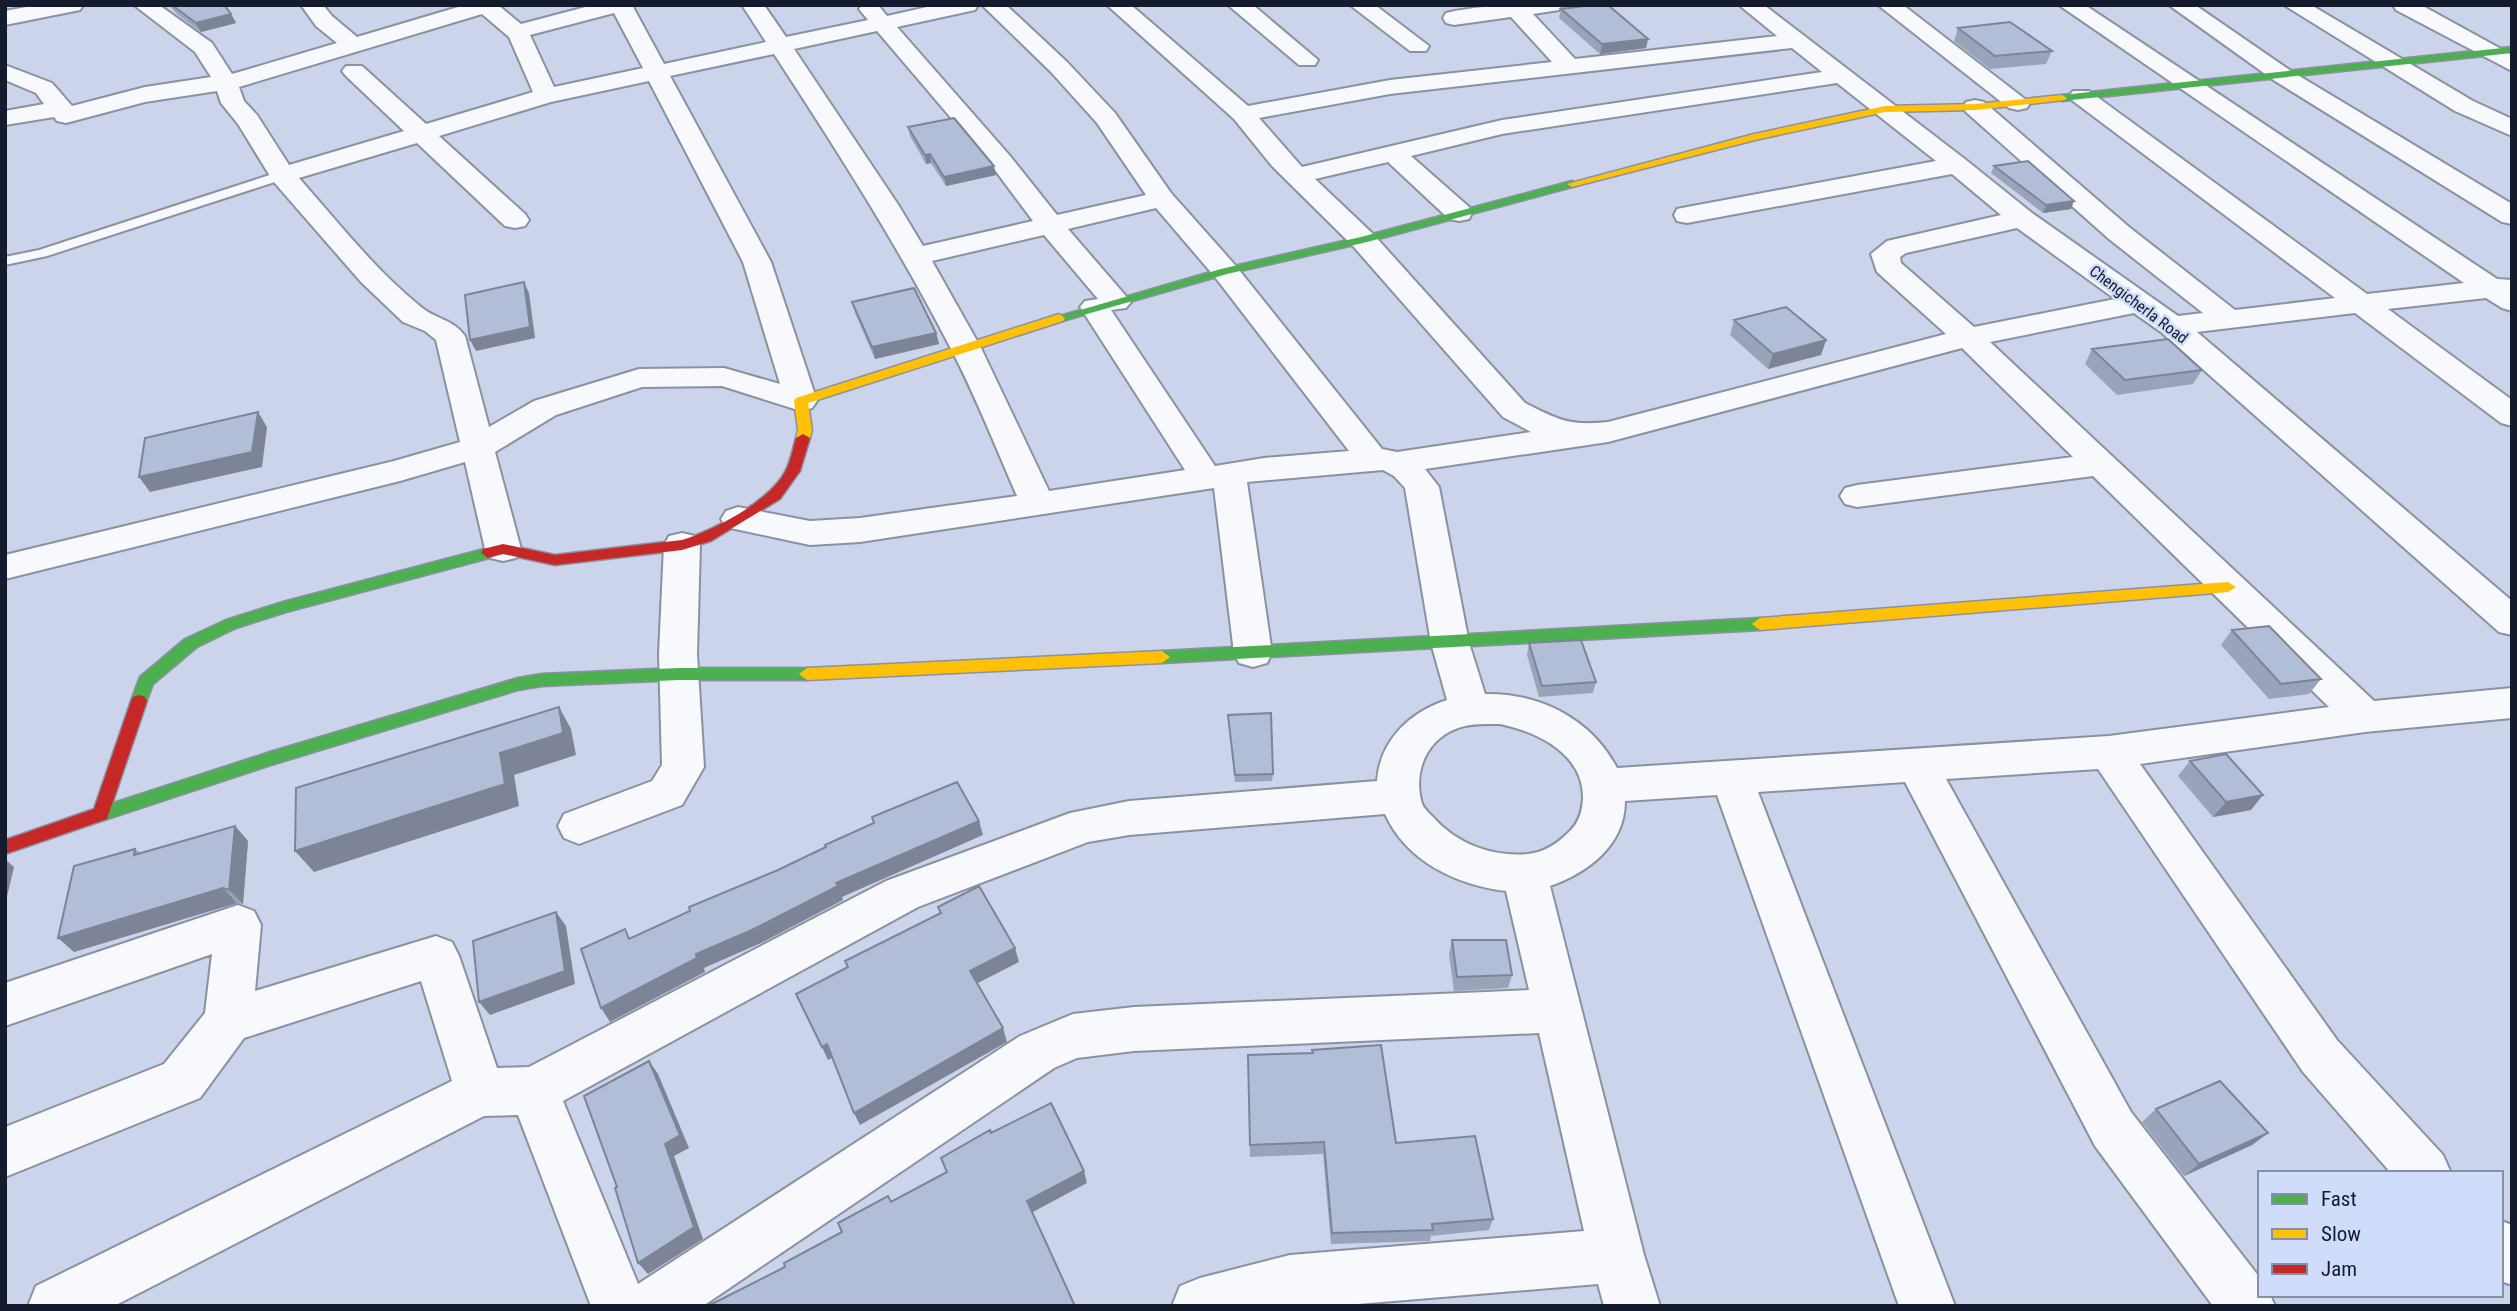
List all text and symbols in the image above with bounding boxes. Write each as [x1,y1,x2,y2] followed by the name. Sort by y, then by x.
[2086,261,2192,348] street label: Chengicherla Road
[2258,1171,2503,1297] legend
[2321,1187,2357,1211] text: Fast
[2321,1222,2361,1246] text: Slow
[2321,1257,2357,1281] text: Jam

